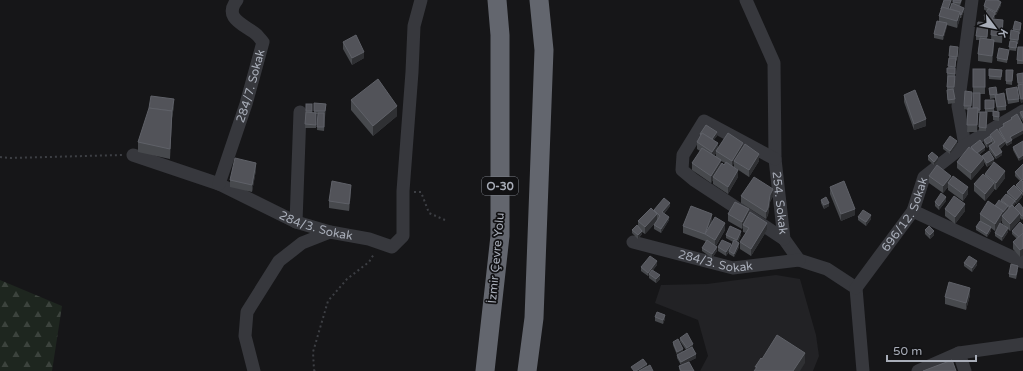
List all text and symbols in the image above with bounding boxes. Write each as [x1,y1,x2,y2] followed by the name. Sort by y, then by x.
[975,8,1015,48] north arrow
[995,26,1011,40] text: K
[233,47,268,125] street label: 284/7. Sokak
[769,171,790,235] street label: 254. Sokak
[878,175,931,254] street label: 696/12. Sokak
[482,177,518,195] road number: O-30
[277,208,354,243] street label: 284/3. Sokak
[485,212,507,304] street label: İzmir Çevre Yolu
[677,247,754,275] street label: 284/3. Sokak
[887,337,976,363] scale bar
[893,344,922,358] text: 50 m

